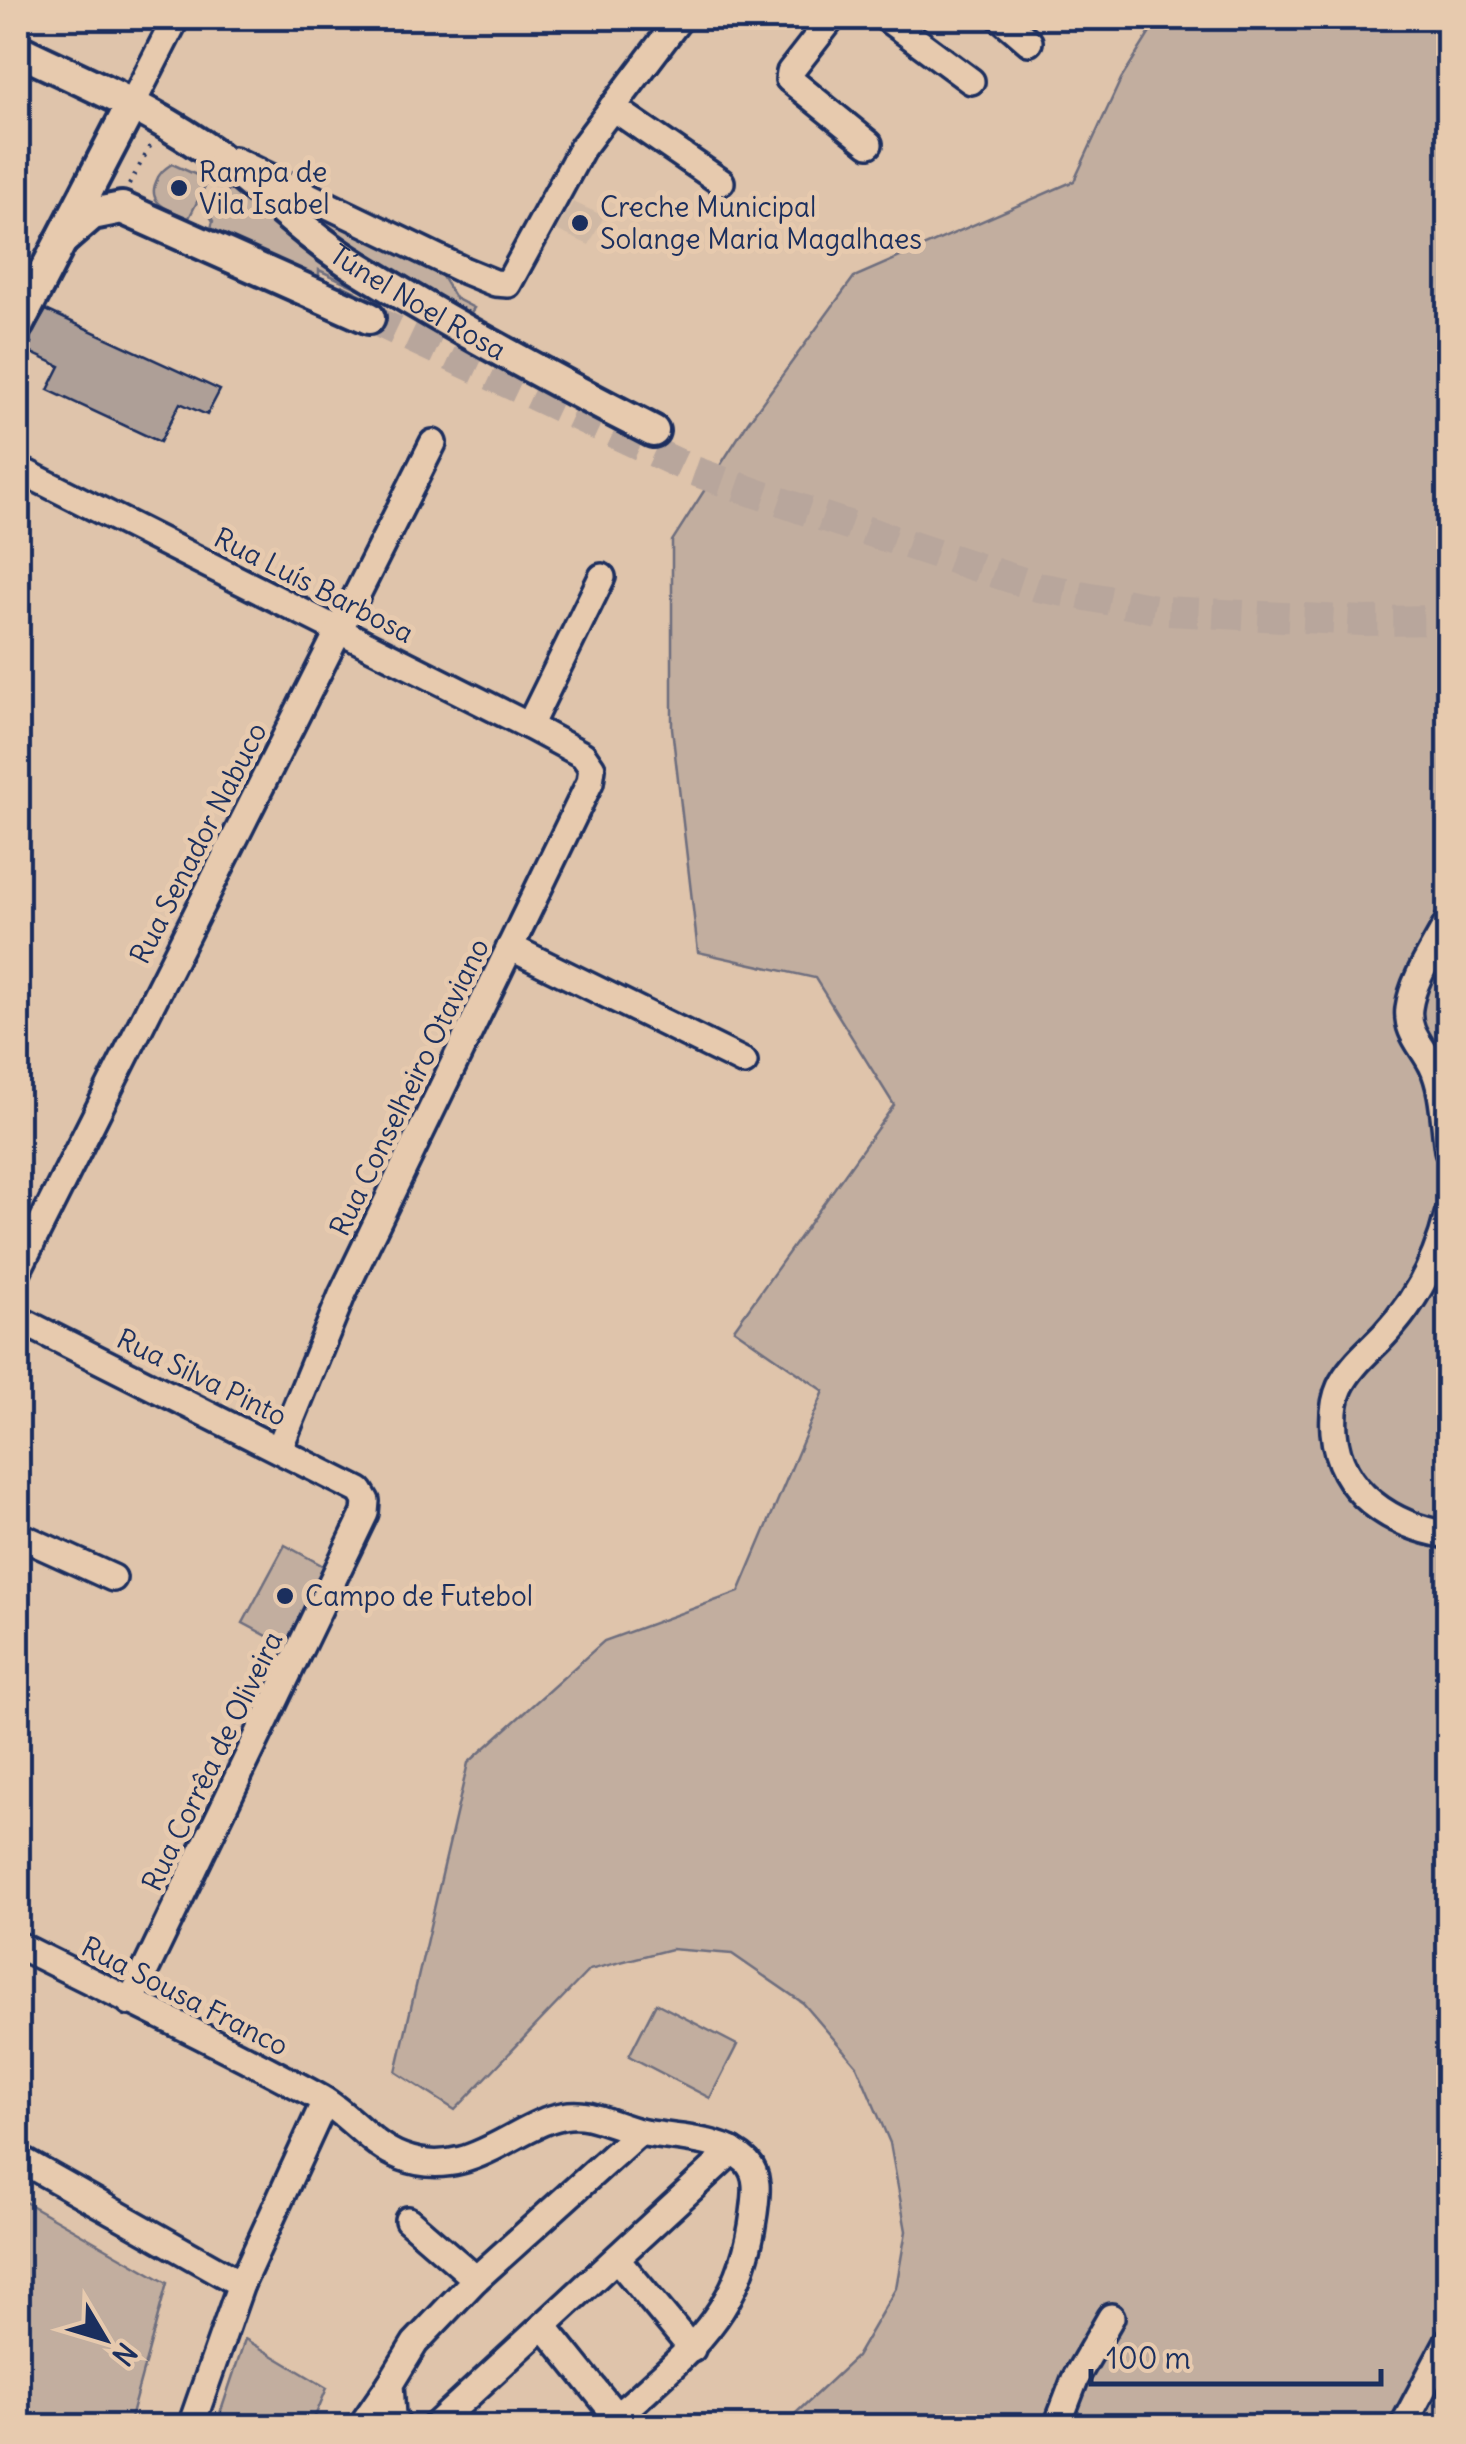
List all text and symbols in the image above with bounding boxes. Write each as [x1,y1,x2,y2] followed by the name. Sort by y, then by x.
[199,154,329,222] place label: Rampa de Vila Isabel
[168,177,190,199] marker: Rampa de Vila Isabel
[600,189,922,257] place label: Creche Municipal Solange Maria Magalhaes
[569,212,591,234] marker: Creche Municipal Solange Maria Magalhaes
[323,236,512,368] street label: Túnel Noel Rosa
[208,519,420,651] street label: Rua Luís Barbosa
[122,716,274,970] street label: Rua Senador Nabuco
[321,932,497,1242] street label: Rua Conselheiro Otaviano
[111,1320,293,1434] street label: Rua Silva Pinto
[305,1578,533,1614] place label: Campo de Futebol
[274,1585,296,1607] marker: Campo de Futebol
[133,1625,291,1897] street label: Rua Corrêa de Oliveira
[76,1928,294,2064] street label: Rua Sousa Franco
[55,2289,155,2389] north arrow
[1091,2324,1381,2386] scale bar
[105,2336,145,2373] text: N
[1106,2339,1191,2377] text: 100 m

